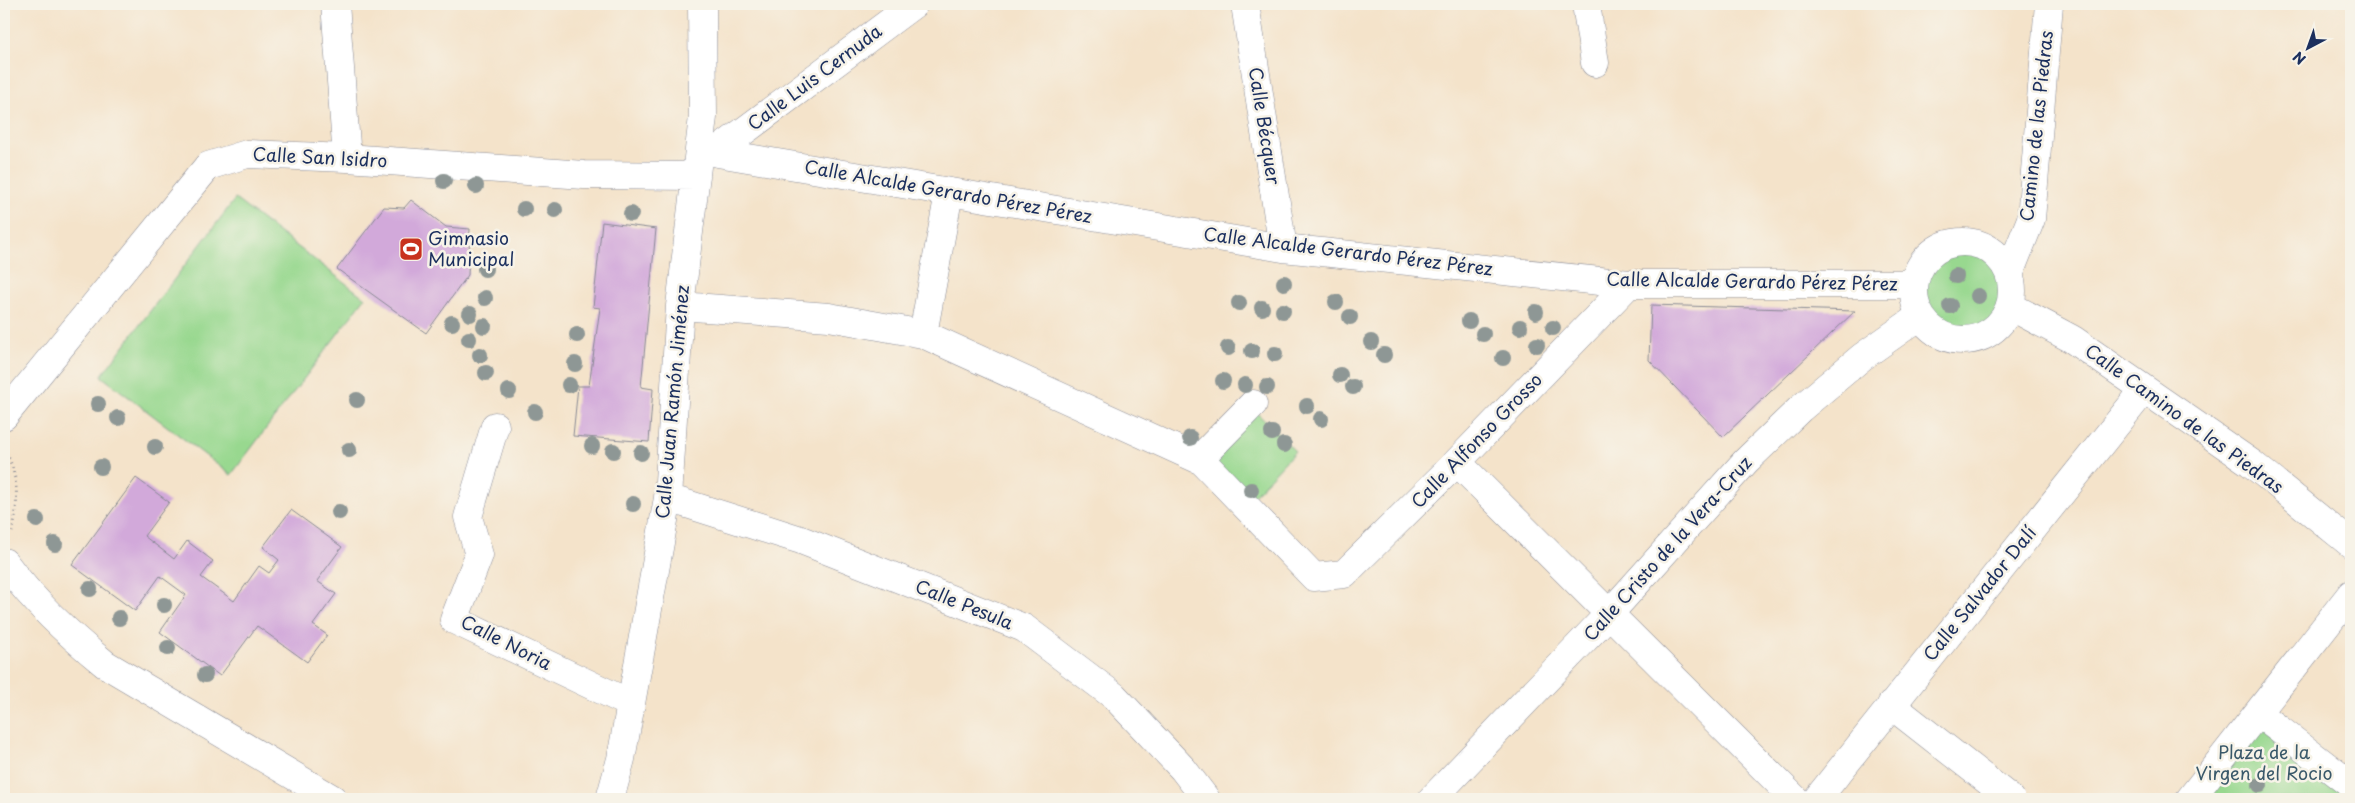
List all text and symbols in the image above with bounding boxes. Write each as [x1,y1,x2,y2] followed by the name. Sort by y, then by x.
[741,17,887,136] street label: Calle Luis Cernuda
[2282,22,2332,72] north arrow
[2012,29,2059,223] street label: Camino de las Piedras
[2288,47,2310,70] text: N
[1243,65,1288,187] street label: Calle Bécquer
[252,139,388,174] street label: Calle San Isidro
[803,152,1094,229] street label: Calle Alcalde Gerardo Pérez Pérez
[1202,219,1495,282] street label: Calle Alcalde Gerardo Pérez Pérez
[428,224,514,272] place label: Gimnasio Municipal
[398,236,424,262] sports icon: Gimnasio Municipal
[1606,264,1898,297] street label: Calle Alcalde Gerardo Pérez Pérez
[648,283,695,520] street label: Calle Juan Ramón Jiménez
[2080,336,2290,499] street label: Calle Camino de las Piedras
[1404,366,1548,514] street label: Calle Alfonso Grosso
[1576,449,1758,646] street label: Calle Cristo de la Vera-Cruz
[1916,519,2042,666] street label: Calle Salvador Dalí
[912,572,1018,636] street label: Calle Pesula
[457,607,557,676] street label: Calle Noria
[2195,738,2333,786] park label: Plaza de la Virgen del Rocio

